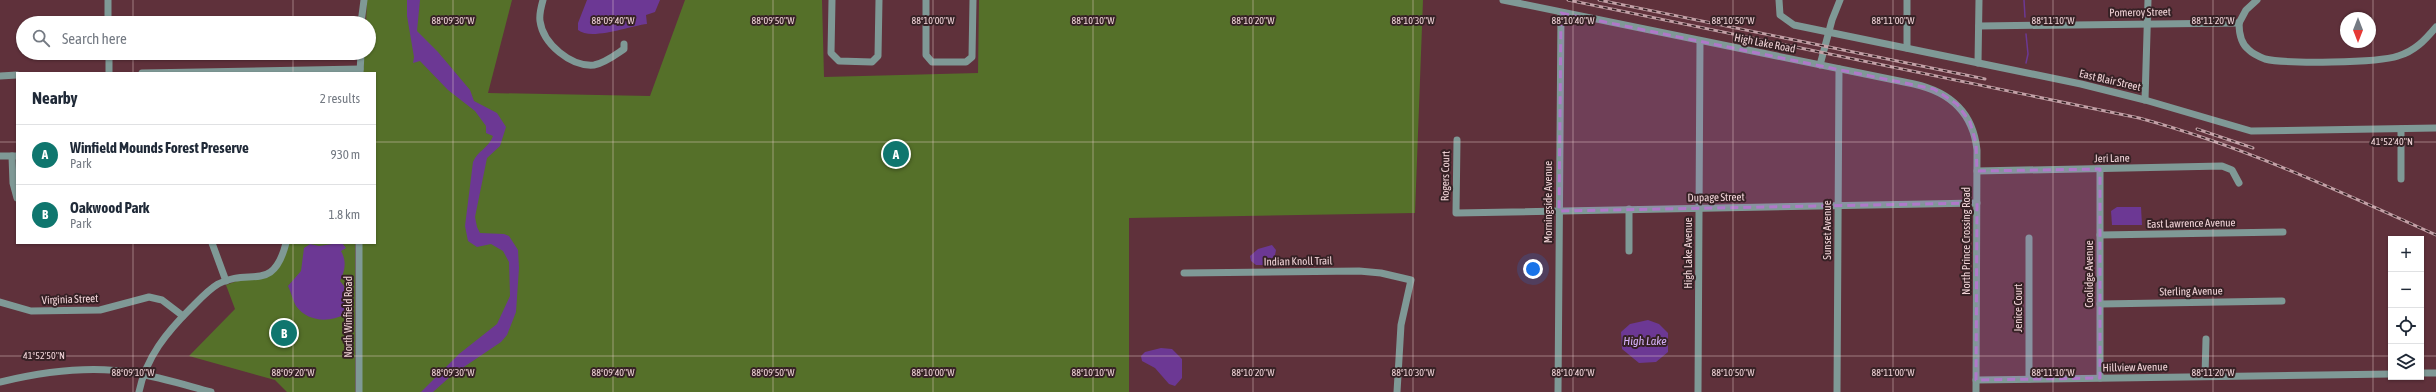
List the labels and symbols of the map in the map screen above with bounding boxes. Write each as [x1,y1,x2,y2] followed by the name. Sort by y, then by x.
[2109,5,2171,19] street label: Pomeroy Street
[2340,12,2376,48] north arrow
[431,15,475,26] text: 88°09'30"W
[591,15,635,26] text: 88°09'40"W
[751,15,795,26] text: 88°09'50"W
[911,15,955,26] text: 88°10'00"W
[1071,15,1115,26] text: 88°10'10"W
[1231,15,1275,26] text: 88°10'20"W
[1391,15,1435,26] text: 88°10'30"W
[1551,15,1595,26] text: 88°10'40"W
[1711,15,1755,26] text: 88°10'50"W
[1871,15,1915,26] text: 88°11'00"W
[2031,15,2075,26] text: 88°11'10"W
[2191,15,2235,26] text: 88°11'20"W
[1733,31,1797,55] street label: High Lake Road
[2078,67,2142,93] street label: East Blair Street
[2371,136,2413,147] text: 41°52'40"N
[883,139,909,169] pin: A
[1439,151,1451,201] street label: Rogers Court
[2094,152,2130,164] street label: Jeri Lane
[1542,161,1554,243] street label: Morningside Avenue
[1960,187,1972,295] street label: North Prince Crossing Road
[1687,191,1745,203] street label: Dupage Street
[1821,200,1833,260] street label: Sunset Avenue
[2146,216,2236,230] street label: East Lawrence Avenue
[1682,217,1694,289] street label: High Lake Avenue
[2083,240,2095,308] street label: Coolidge Avenue
[1263,254,1333,268] street label: Indian Knoll Trail
[1523,259,1543,279] your location
[342,276,354,358] street label: North Winfield Road
[2012,284,2024,332] street label: Jenice Court
[2159,284,2223,298] street label: Sterling Avenue
[41,292,99,306] street label: Virginia Street
[271,318,297,348] pin: B
[1623,334,1667,348] water label: High Lake
[23,350,65,361] text: 41°52'50"N
[2102,360,2168,374] street label: Hillview Avenue
[111,367,155,378] text: 88°09'10"W
[271,367,315,378] text: 88°09'20"W
[431,367,475,378] text: 88°09'30"W
[591,367,635,378] text: 88°09'40"W
[751,367,795,378] text: 88°09'50"W
[911,367,955,378] text: 88°10'00"W
[1071,367,1115,378] text: 88°10'10"W
[1231,367,1275,378] text: 88°10'20"W
[1391,367,1435,378] text: 88°10'30"W
[1551,367,1595,378] text: 88°10'40"W
[1711,367,1755,378] text: 88°10'50"W
[1871,367,1915,378] text: 88°11'00"W
[2031,367,2075,378] text: 88°11'10"W
[2191,367,2235,378] text: 88°11'20"W

